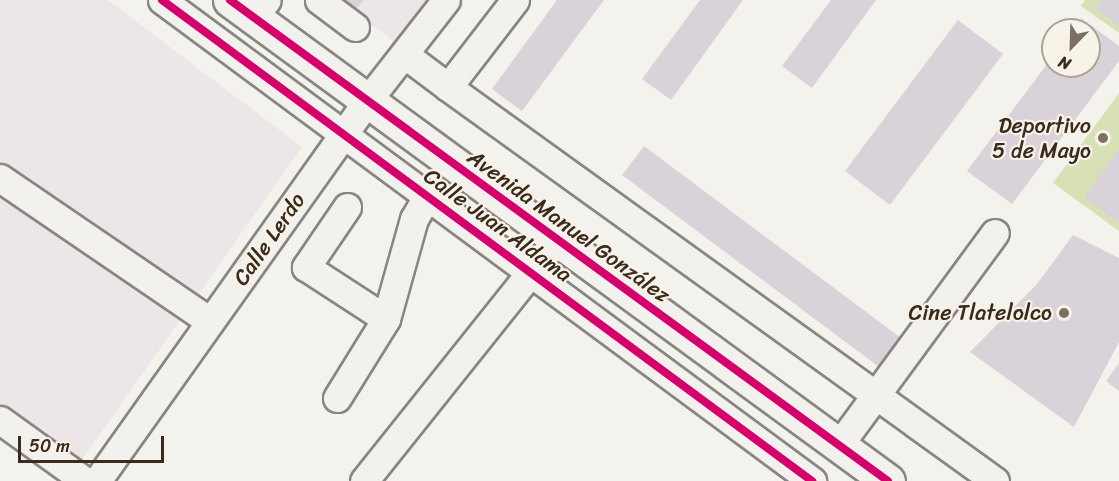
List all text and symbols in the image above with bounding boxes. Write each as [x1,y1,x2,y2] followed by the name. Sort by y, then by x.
[1041,18,1101,78] north arrow
[1054,48,1075,79] text: N
[992,112,1091,164] place label: Deportivo 5 de Mayo
[1096,131,1110,145] marker: Deportivo 5 de Mayo
[463,144,675,308] street label: Avenida Manuel González
[419,162,577,288] street label: Calle Juan Aldama
[227,187,311,291] street label: Calle Lerdo
[907,300,1052,326] place label: Cine Tlatelolco
[1057,306,1071,320] marker: Cine Tlatelolco
[21,424,166,462] scale bar
[29,430,70,462] text: 50 m

